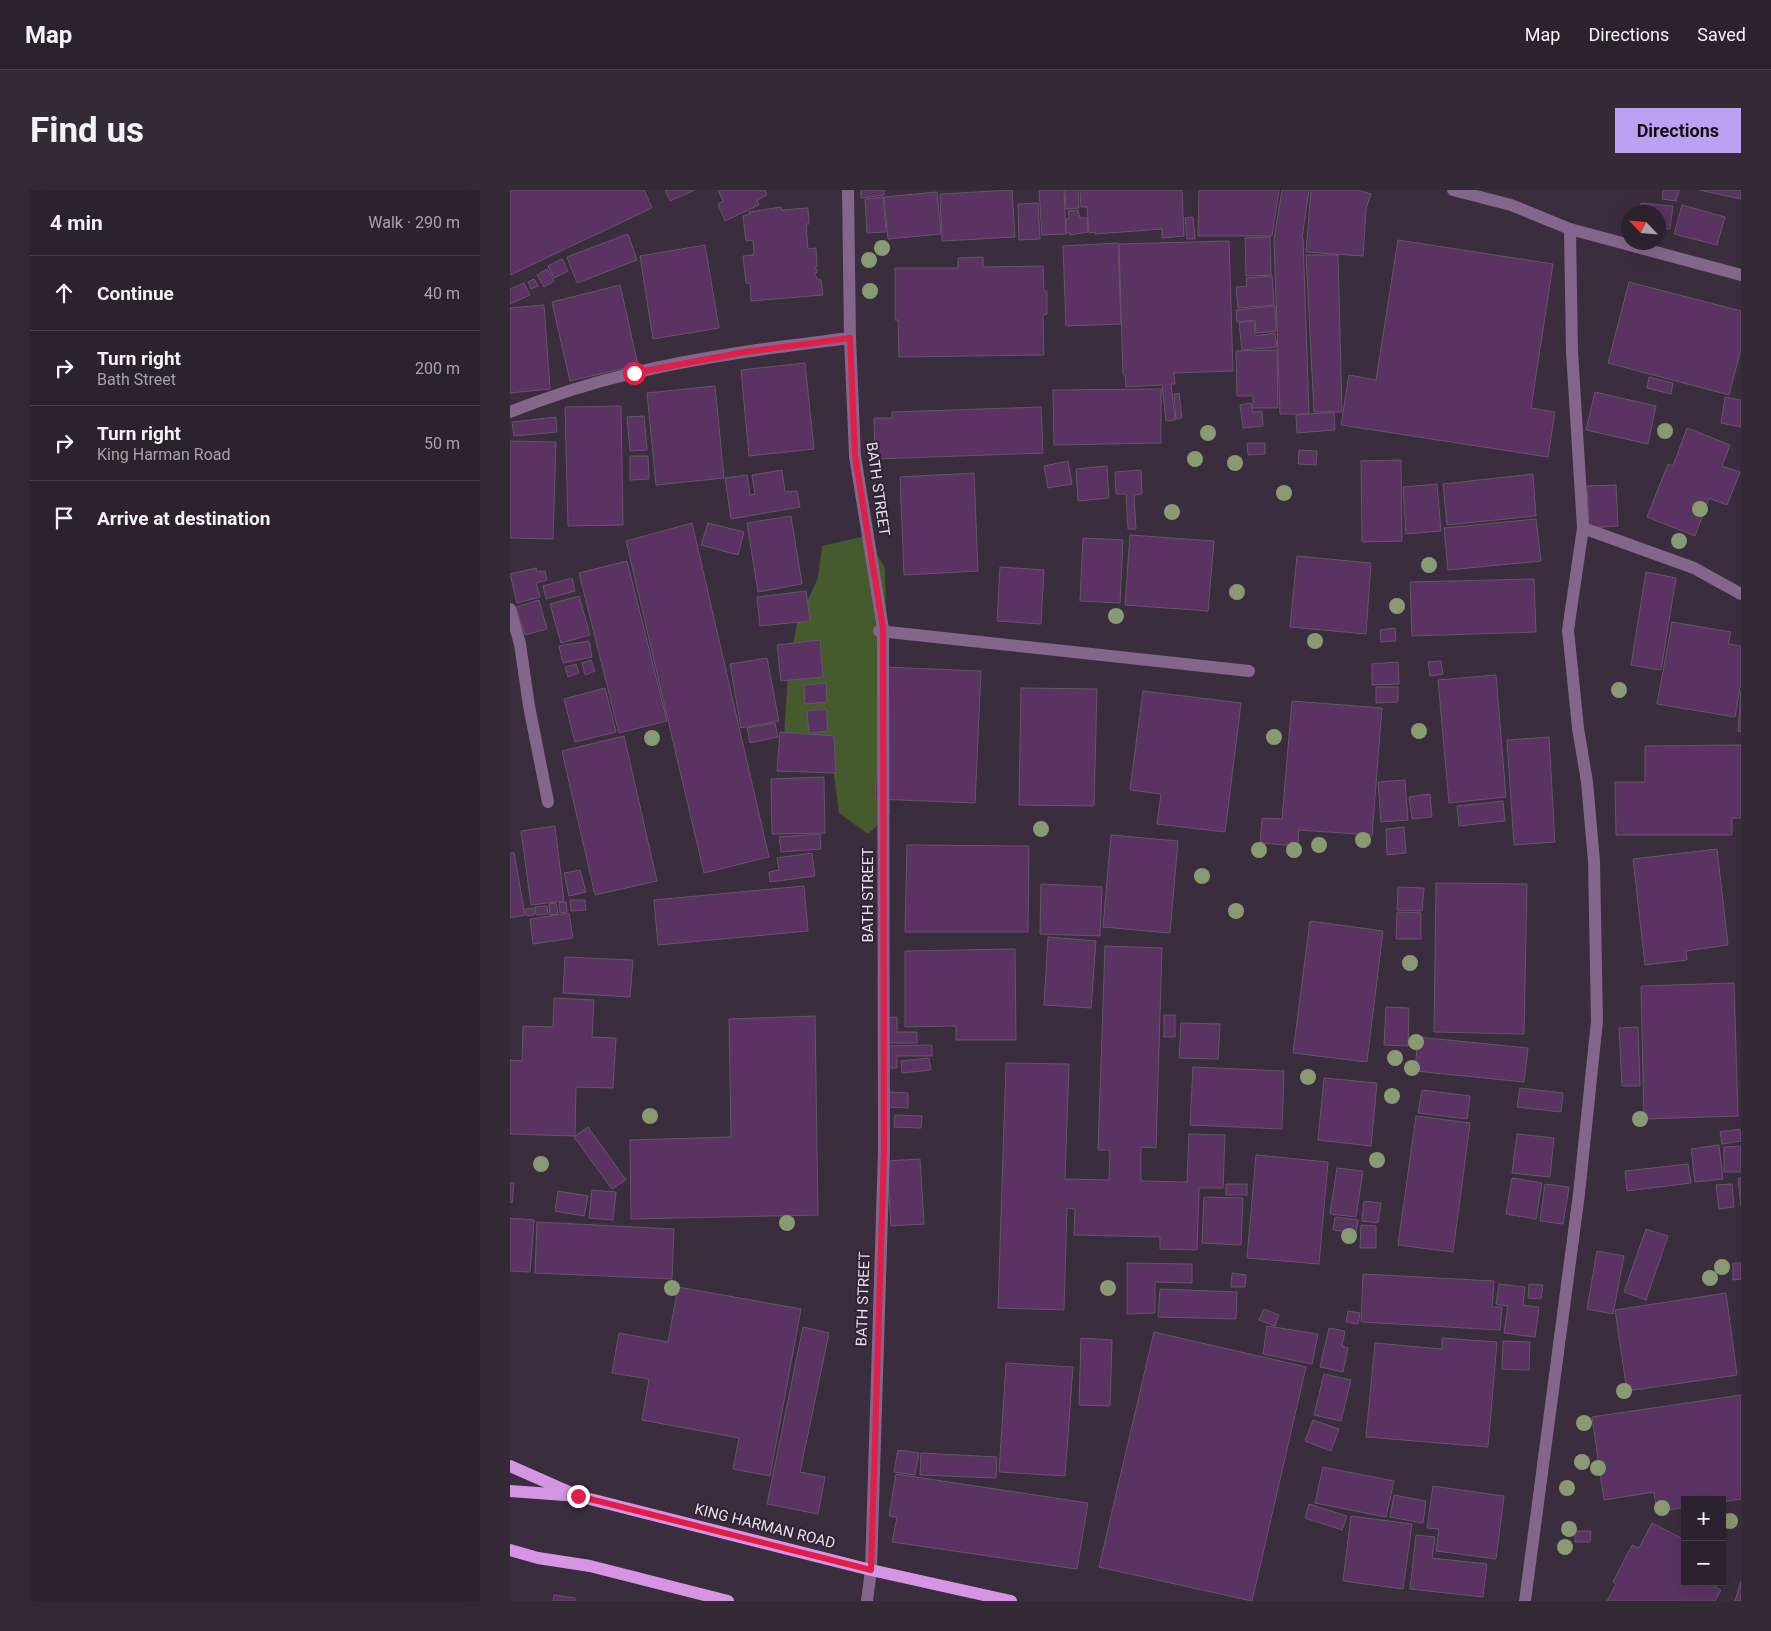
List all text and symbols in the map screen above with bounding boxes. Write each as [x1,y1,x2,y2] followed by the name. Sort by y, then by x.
[25,21,72,49] text: Map
[1525,24,1560,45] text: Map
[1588,24,1669,45] text: Directions
[1697,24,1746,45] text: Saved
[1615,108,1741,153] button: Directions
[30,110,144,151] text: Find us
[1621,205,1666,250] north arrow
[50,211,103,235] text: 4 min
[368,213,460,232] text: Walk · 290 m
[50,279,78,307] icon: ahead
[97,282,174,305] text: Continue
[424,284,460,303] text: 40 m
[97,347,181,370] text: Turn right
[50,354,78,382] icon: right
[415,359,460,378] text: 200 m
[623,362,646,385] route start
[97,370,176,389] text: Bath Street
[97,422,181,445] text: Turn right
[50,429,78,457] icon: right
[424,434,460,453] text: 50 m
[862,441,894,537] street label: BATH STREET
[97,445,231,464] text: King Harman Road
[50,504,78,532] icon: arrive
[97,507,270,530] text: Arrive at destination
[859,848,877,942] street label: BATH STREET
[852,1251,874,1347] street label: BATH STREET
[567,1485,590,1508] route end
[1681,1496,1726,1586] map controls
[1681,1496,1726,1541] button: +
[693,1500,837,1552] street label: KING HARMAN ROAD
[1681,1541,1726,1586] button: −

